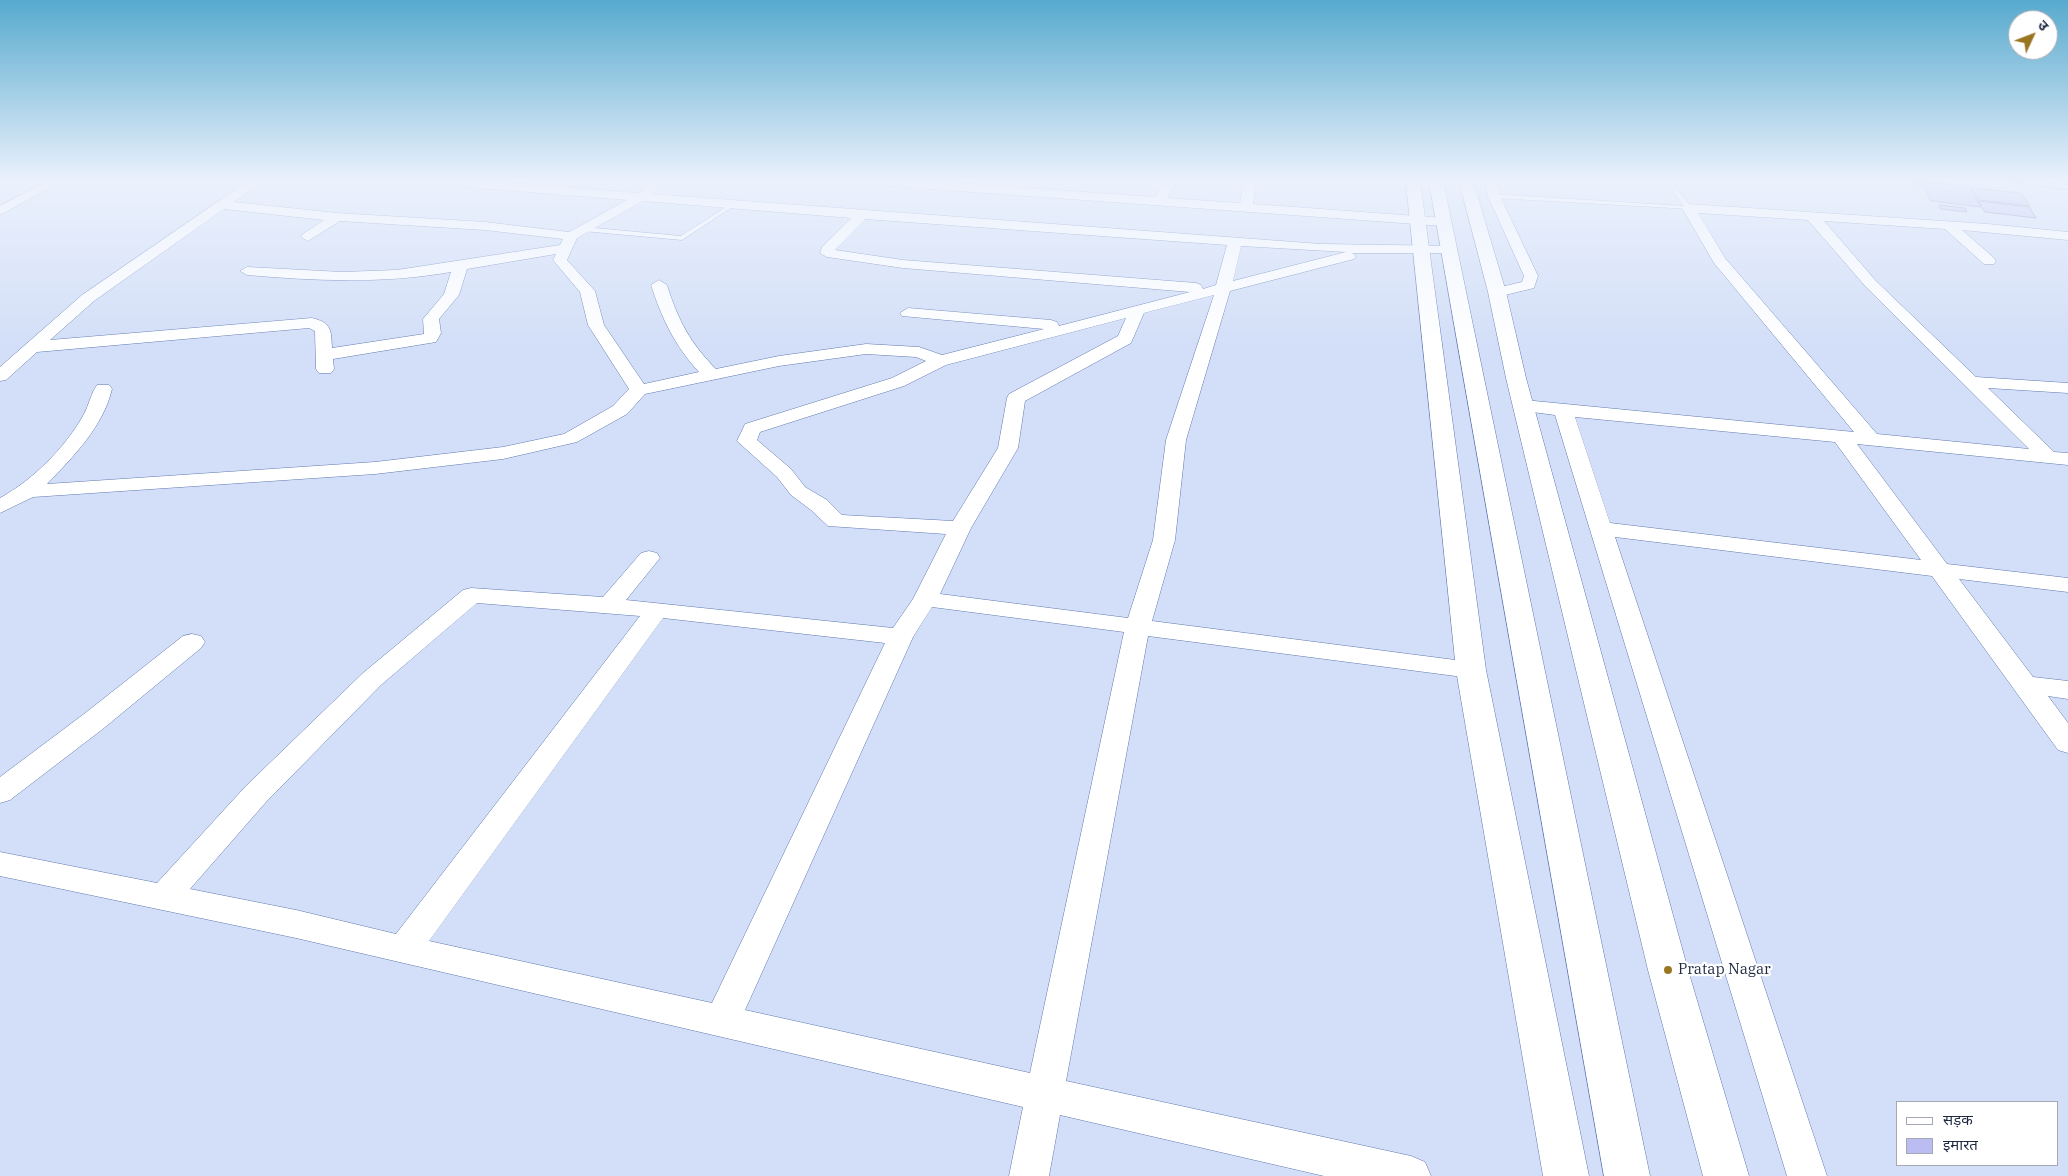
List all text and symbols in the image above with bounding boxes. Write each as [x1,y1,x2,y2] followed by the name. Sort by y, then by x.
[2008,10,2058,60] north arrow
[2034,16,2053,35] text: उ
[1678,961,1771,979] place label: Pratap Nagar
[1662,964,1674,976] marker: Pratap Nagar
[1896,1101,2058,1166] legend
[1943,1110,1973,1129] text: सड़क
[1943,1135,1978,1154] text: इमारत

